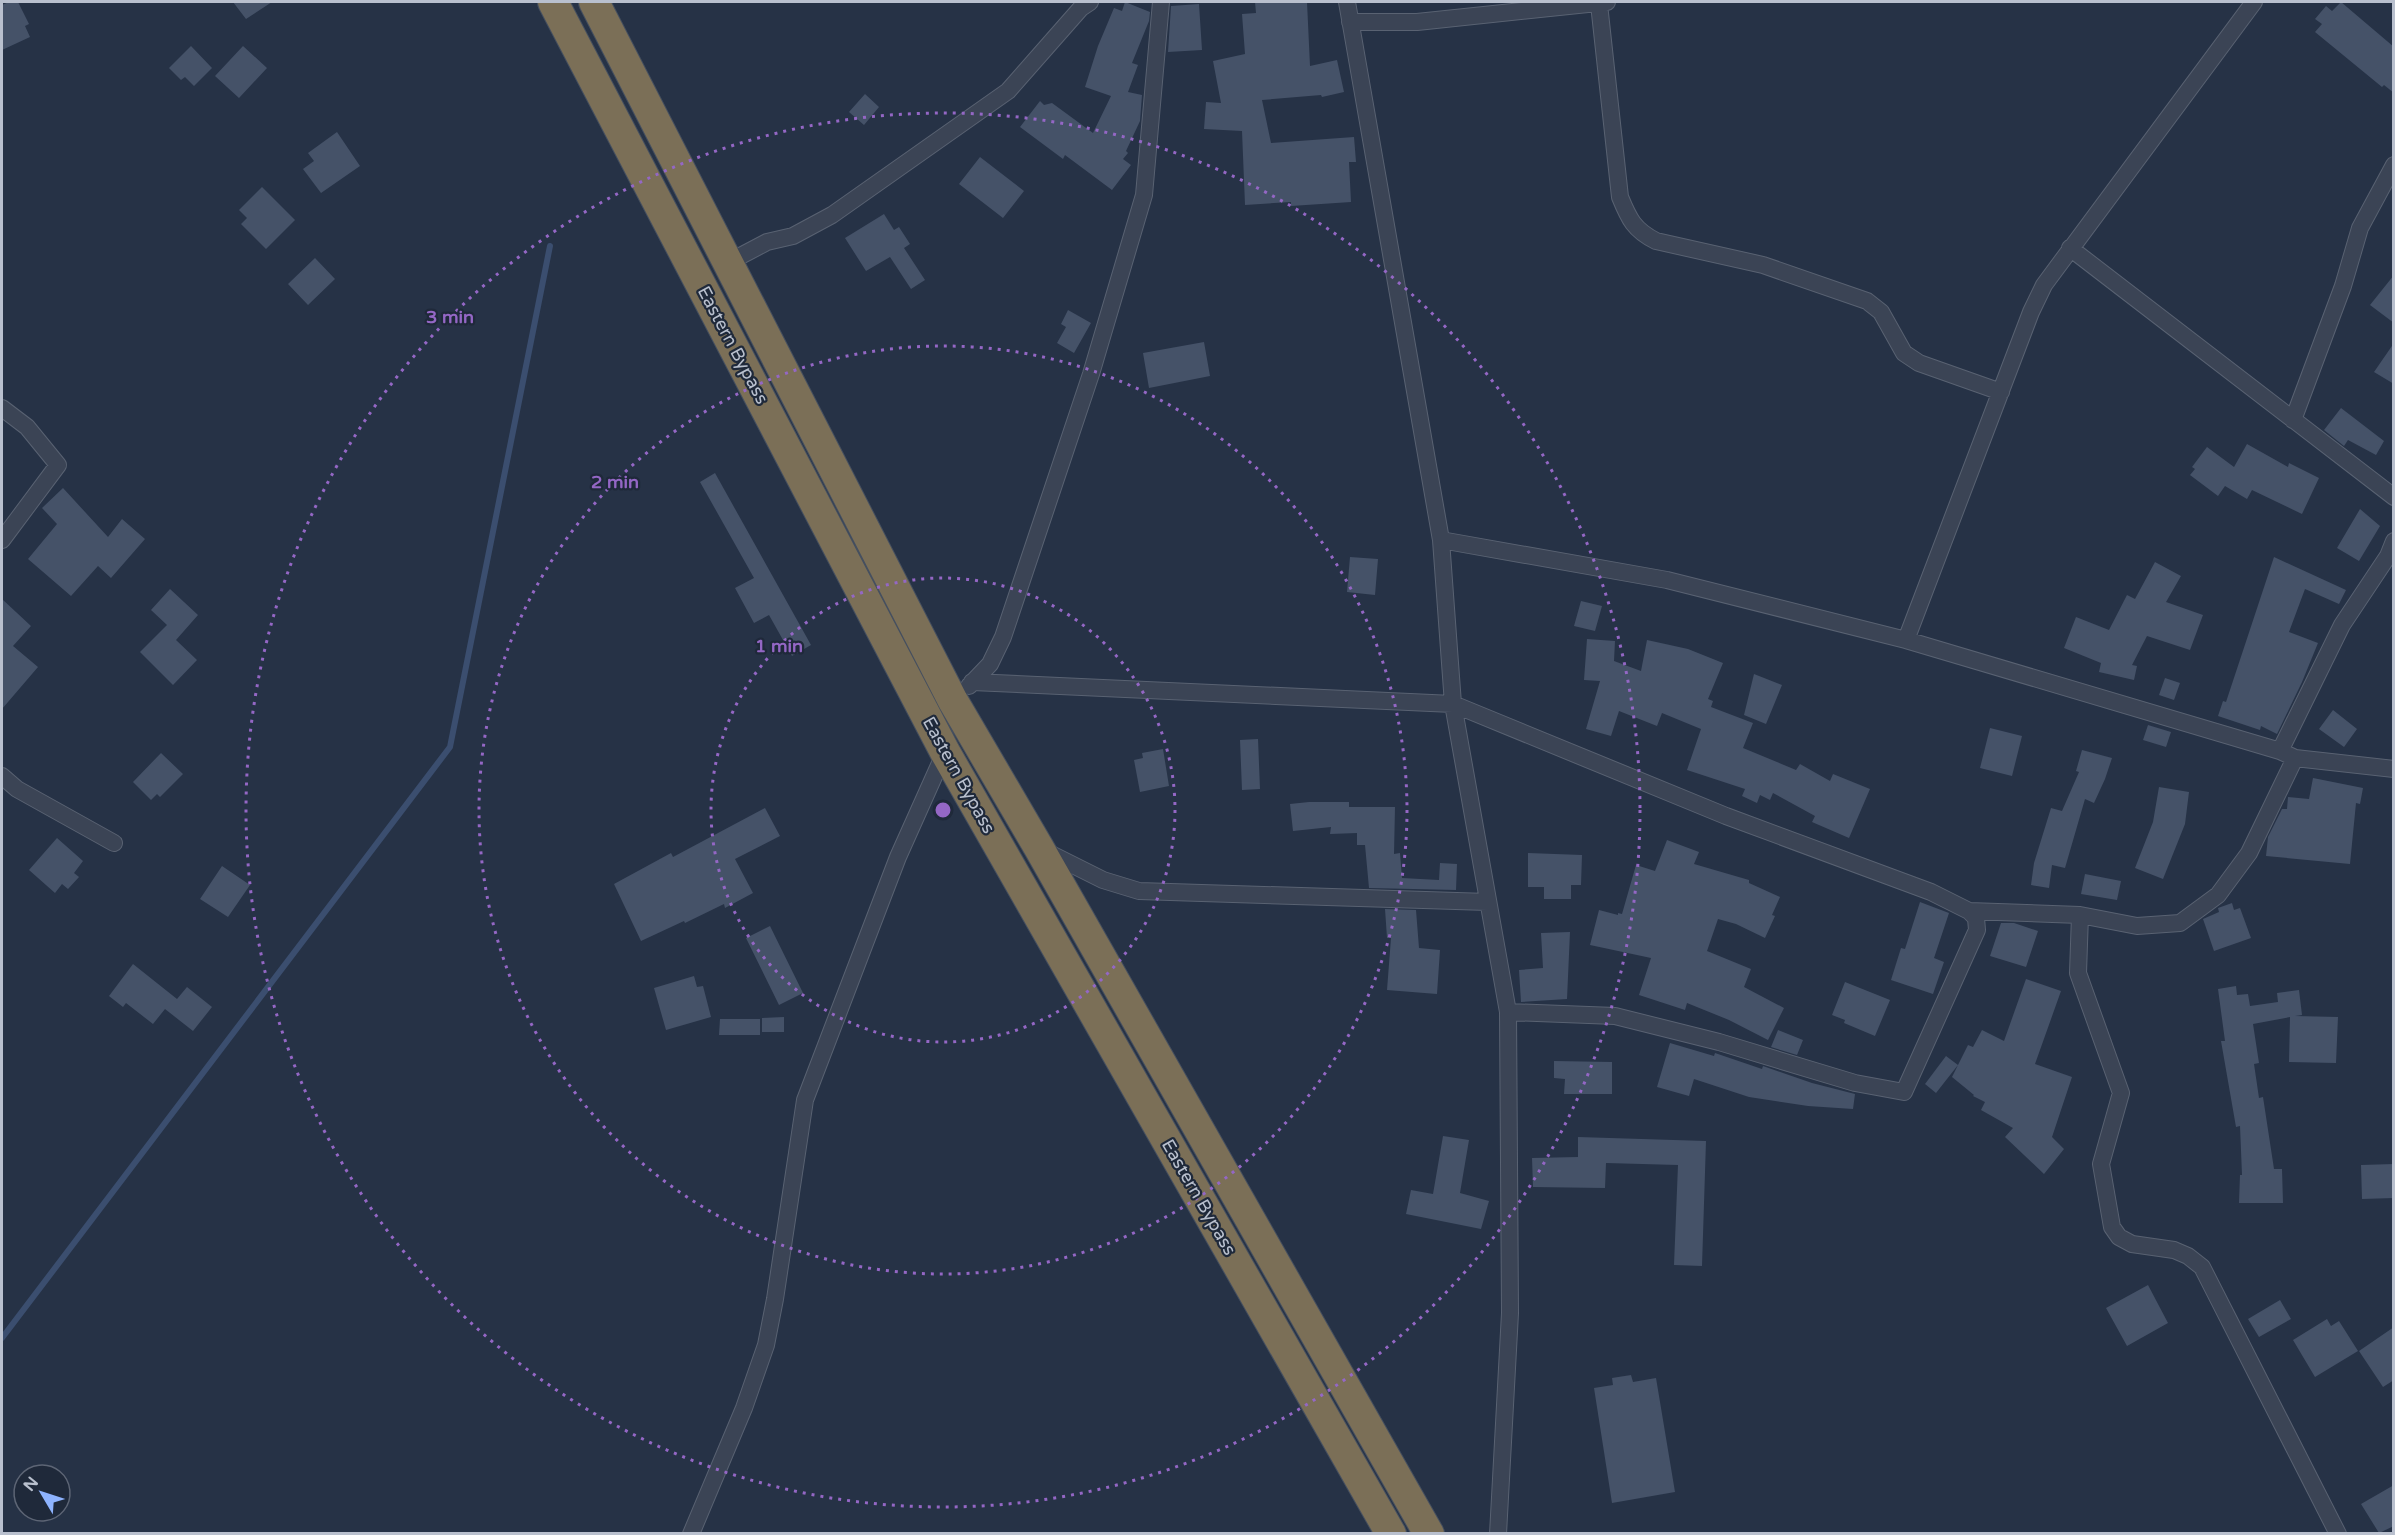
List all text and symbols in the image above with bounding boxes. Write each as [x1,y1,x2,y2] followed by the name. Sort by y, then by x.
[693,282,773,408] street label: Eastern Bypass
[426,306,474,328] text: 3 min
[591,471,639,493] text: 2 min
[755,635,803,657] text: 1 min
[918,713,1000,837] street label: Eastern Bypass
[933,800,953,820] centre of rings
[1157,1135,1241,1259] street label: Eastern Bypass
[12,1463,72,1523] north arrow
[19,1473,43,1495] text: N

